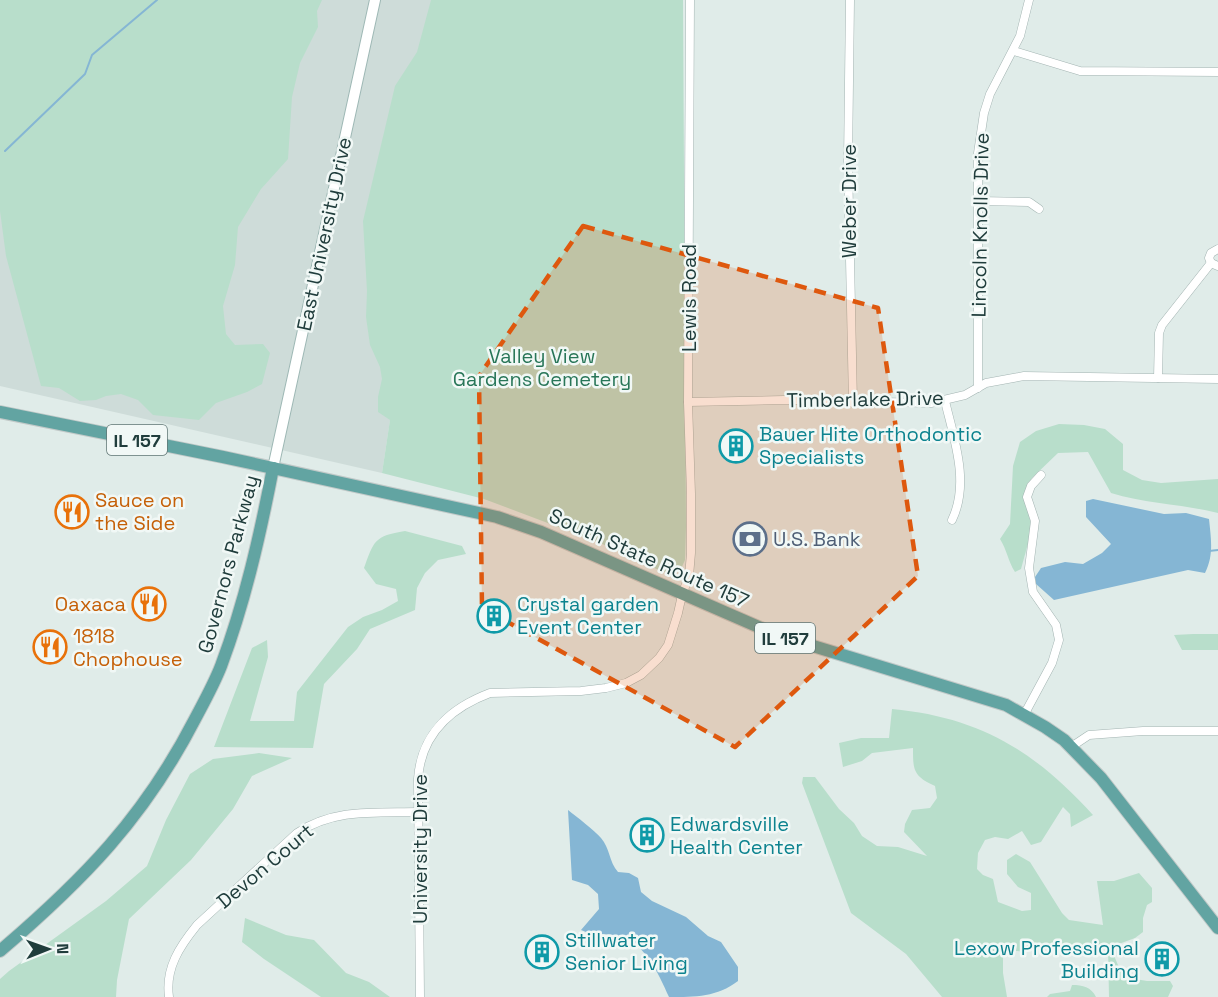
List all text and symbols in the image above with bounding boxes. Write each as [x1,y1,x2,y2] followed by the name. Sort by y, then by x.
[965,132,995,318] street label: Lincoln Knolls Drive
[291,135,357,333] street label: East University Drive
[836,144,862,258] street label: Weber Drive
[676,244,702,352] street label: Lewis Road
[453,343,631,392] park label: Valley View Gardens Cemetery
[786,385,944,413] street label: Timberlake Drive
[759,421,982,470] place label: Bauer Hite Orthodontic Specialists
[107,425,167,455] road number: IL 157
[718,428,754,464] building icon: Bauer Hite Orthodontic Specialists
[192,472,264,656] street label: Governors Parkway
[95,487,184,536] place label: Sauce on the Side
[54,494,90,530] restaurant icon: Sauce on the Side
[545,502,753,614] street label: South State Route 157
[732,521,768,557] bank icon: U.S. Bank
[773,526,861,552] place label: U.S. Bank
[131,586,167,622] restaurant icon: Oaxaca
[55,591,126,617] place label: Oaxaca
[517,591,659,640] place label: Crystal garden Event Center
[476,598,512,634] building icon: Crystal garden Event Center
[73,623,183,672] place label: 1818 Chophouse
[755,623,815,653] road number: IL 157
[32,629,68,665] restaurant icon: 1818 Chophouse
[407,774,433,924] street label: University Drive
[670,811,803,860] place label: Edwardsville Health Center
[629,817,665,853] building icon: Edwardsville Health Center
[211,818,319,914] street label: Devon Court
[18,919,78,979] north arrow
[565,927,688,976] place label: Stillwater Senior Living
[524,934,560,970] building icon: Stillwater Senior Living
[954,935,1139,984] place label: Lexow Professional Building
[1144,941,1180,977] building icon: Lexow Professional Building
[52,943,73,954] text: N

